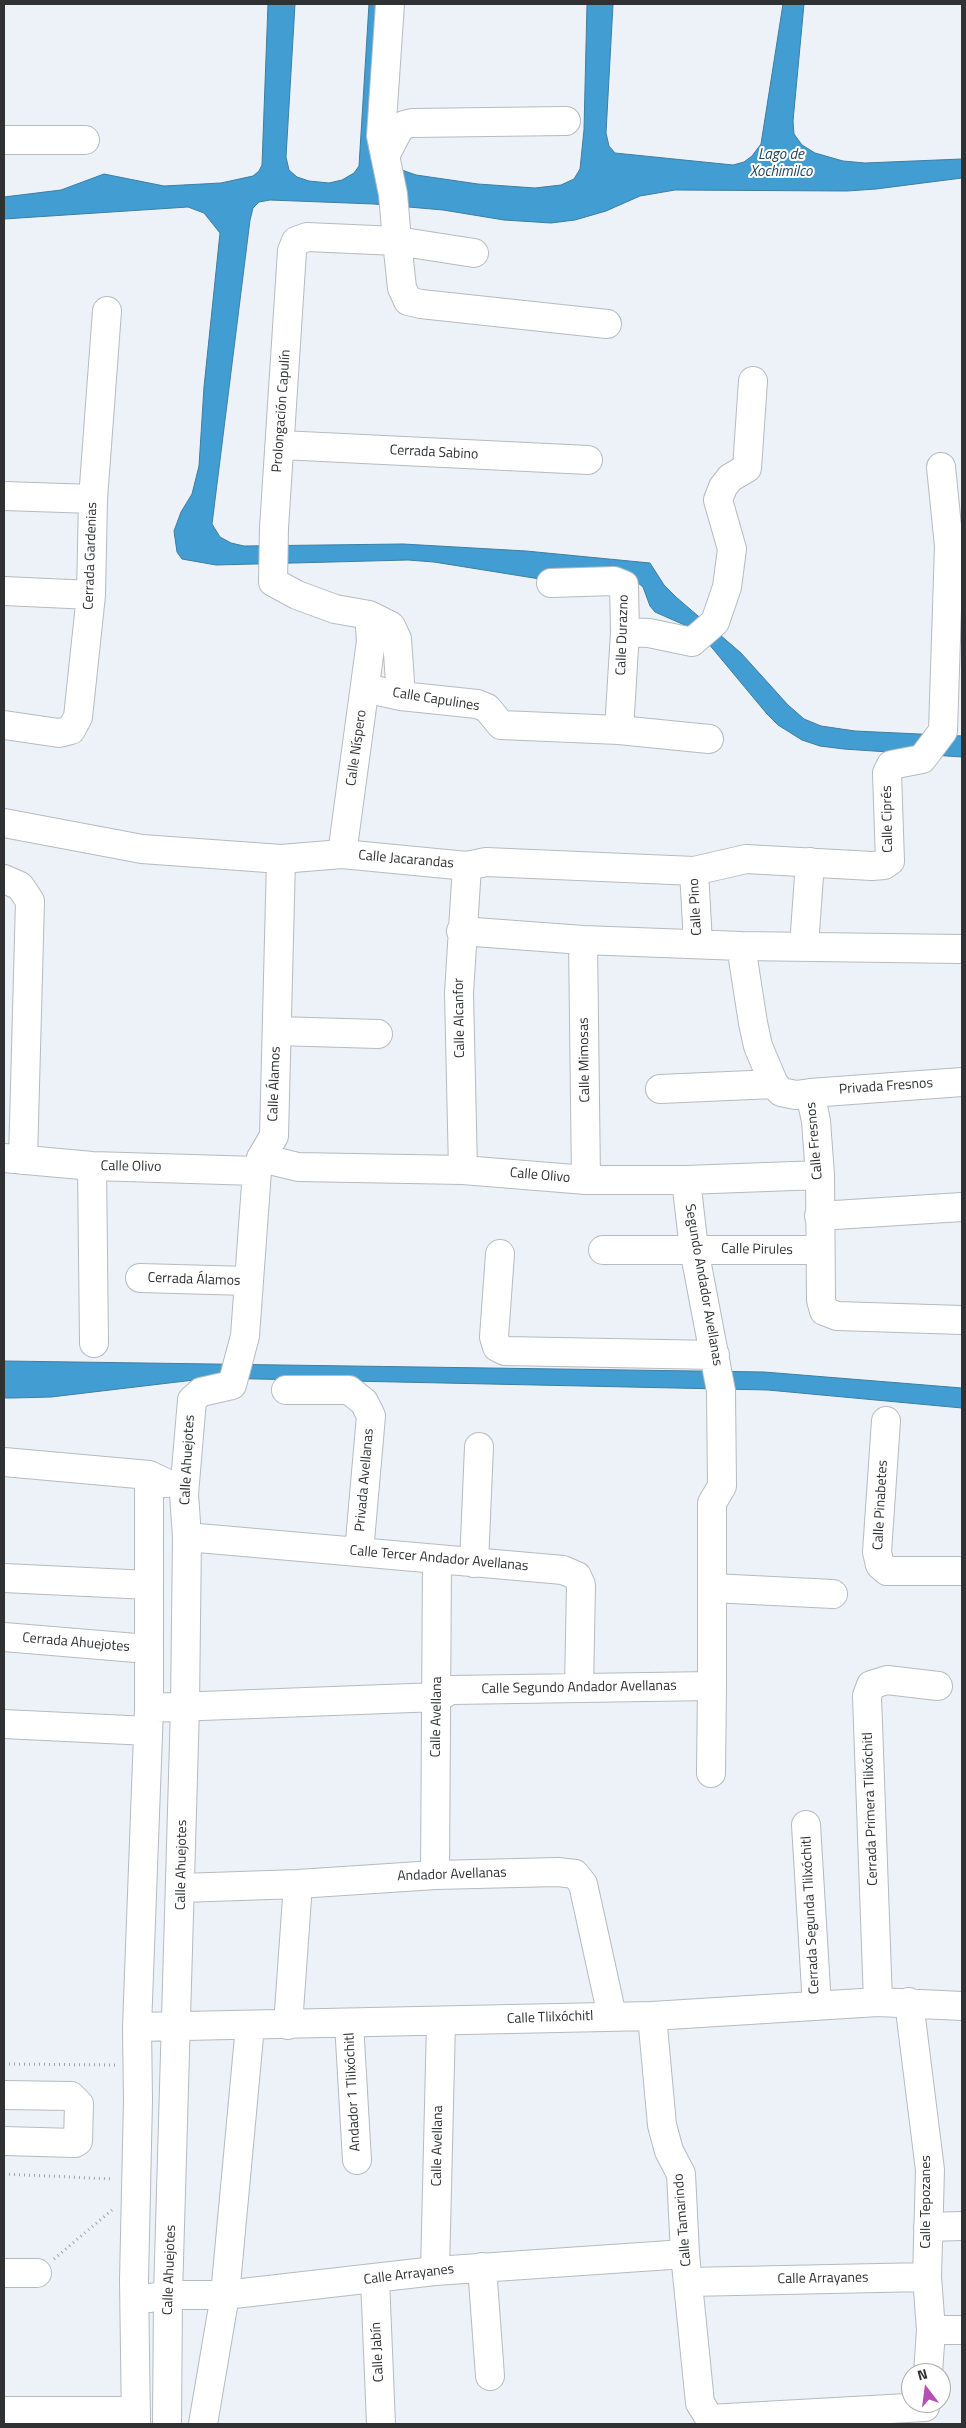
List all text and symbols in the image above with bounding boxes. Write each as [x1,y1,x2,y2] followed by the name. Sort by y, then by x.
[750,146,812,181] water label: Lago de Xochimilco
[269,349,295,473] street label: Prolongación Capulín
[389,442,479,464] street label: Cerrada Sabino
[81,502,101,610] street label: Cerrada Gardenias
[613,594,633,676] street label: Calle Durazno
[391,685,481,715] street label: Calle Capulines
[343,709,371,787] street label: Calle Níspero
[879,785,897,853] street label: Calle Ciprés
[358,847,454,873] street label: Calle Jacarandas
[686,878,706,936] street label: Calle Pino
[451,978,469,1058] street label: Calle Alcanfor
[576,1017,594,1103] street label: Calle Mimosas
[265,1046,285,1122] street label: Calle Álamos
[838,1075,934,1099] street label: Privada Fresnos
[803,1101,827,1181] street label: Calle Fresnos
[100,1158,162,1176] street label: Calle Olivo
[509,1165,571,1187] street label: Calle Olivo
[680,1203,726,1367] street label: Segundo Andador Avellanas
[721,1241,793,1259] street label: Calle Pirules
[147,1270,241,1290] street label: Cerrada Álamos
[177,1414,199,1506] street label: Calle Ahuejotes
[352,1428,378,1532] street label: Privada Avellanas
[870,1460,892,1550] street label: Calle Pinabetes
[349,1543,529,1575] street label: Calle Tercer Andador Avellanas
[21,1630,131,1656] street label: Cerrada Ahuejotes
[428,1676,446,1758] street label: Calle Avellana
[481,1678,677,1698] street label: Calle Segundo Andador Avellanas
[860,1732,882,1886] street label: Cerrada Primera Tlilxóchitl
[173,1820,191,1910] street label: Calle Ahuejotes
[798,1835,824,1995] street label: Cerrada Segunda Tlilxóchitl
[397,1865,507,1885] street label: Andador Avellanas
[506,2008,594,2028] street label: Calle Tlilxóchitl
[341,2032,365,2152] street label: Andador 1 Tlilxóchitl
[429,2105,447,2187] street label: Calle Avellana
[919,2155,935,2249] street label: Calle Tepozanes
[671,2173,695,2267] street label: Calle Tamarindo
[160,2224,180,2316] street label: Calle Ahuejotes
[363,2261,455,2289] street label: Calle Arrayanes
[777,2270,869,2288] street label: Calle Arrayanes
[368,2321,388,2383] street label: Calle Jabín
[901,2363,951,2413] north arrow
[915,2363,930,2385] text: N

